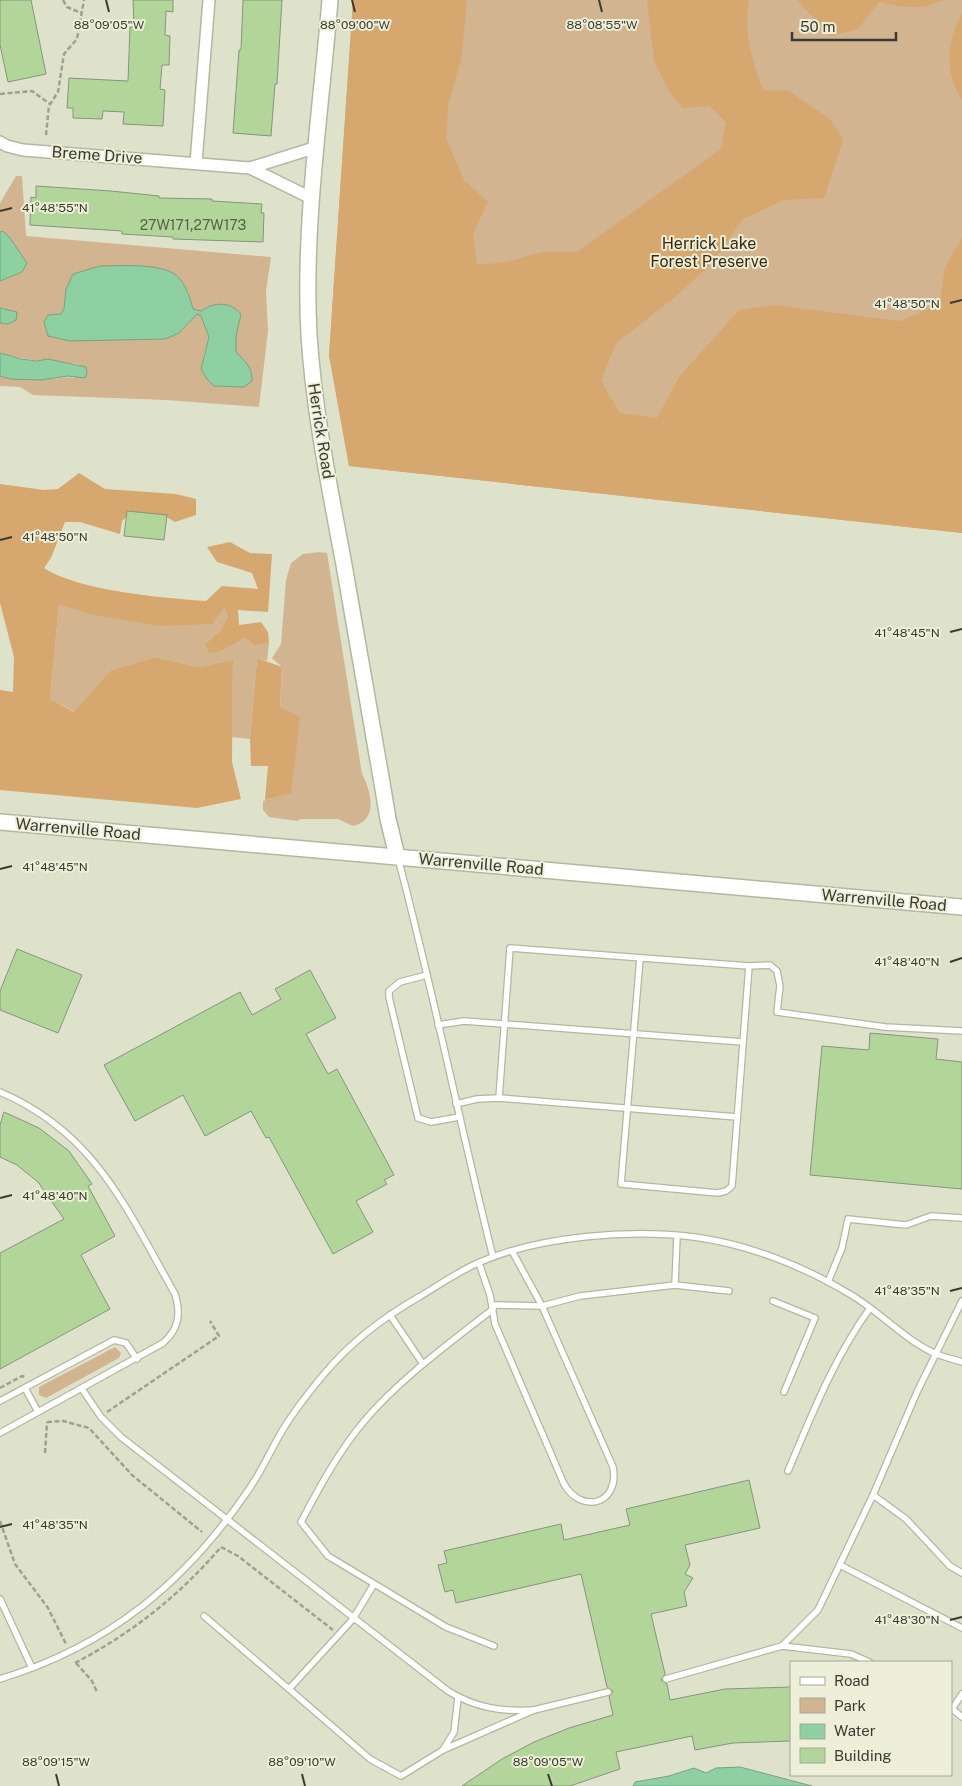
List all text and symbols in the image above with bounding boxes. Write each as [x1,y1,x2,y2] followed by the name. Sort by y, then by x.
[792,10,896,42] scale bar
[74,18,145,32] text: 88°09'05"W
[320,18,391,32] text: 88°09'00"W
[567,18,638,32] text: 88°08'55"W
[800,18,835,35] text: 50 m
[51,142,143,168] street label: Breme Drive
[22,201,88,215] text: 41°48'55"N
[140,217,246,233] house number: 27W171,27W173
[650,234,768,271] park label: Herrick Lake Forest Preserve
[874,297,940,311] text: 41°48'50"N
[304,382,338,480] street label: Herrick Road
[22,530,88,544] text: 41°48'50"N
[874,626,940,640] text: 41°48'45"N
[15,814,141,844] street label: Warrenville Road
[418,849,544,879] street label: Warrenville Road
[22,860,88,874] text: 41°48'45"N
[821,885,947,915] street label: Warrenville Road
[874,955,940,969] text: 41°48'40"N
[22,1189,88,1203] text: 41°48'40"N
[874,1284,940,1298] text: 41°48'35"N
[22,1518,88,1532] text: 41°48'35"N
[874,1613,940,1627] text: 41°48'30"N
[790,1661,952,1776] legend
[834,1672,870,1689] text: Road
[834,1697,866,1714] text: Park
[834,1722,876,1739] text: Water
[834,1747,892,1764] text: Building
[22,1755,90,1769] text: 88°09'15"W
[268,1755,336,1769] text: 88°09'10"W
[513,1755,584,1769] text: 88°09'05"W

